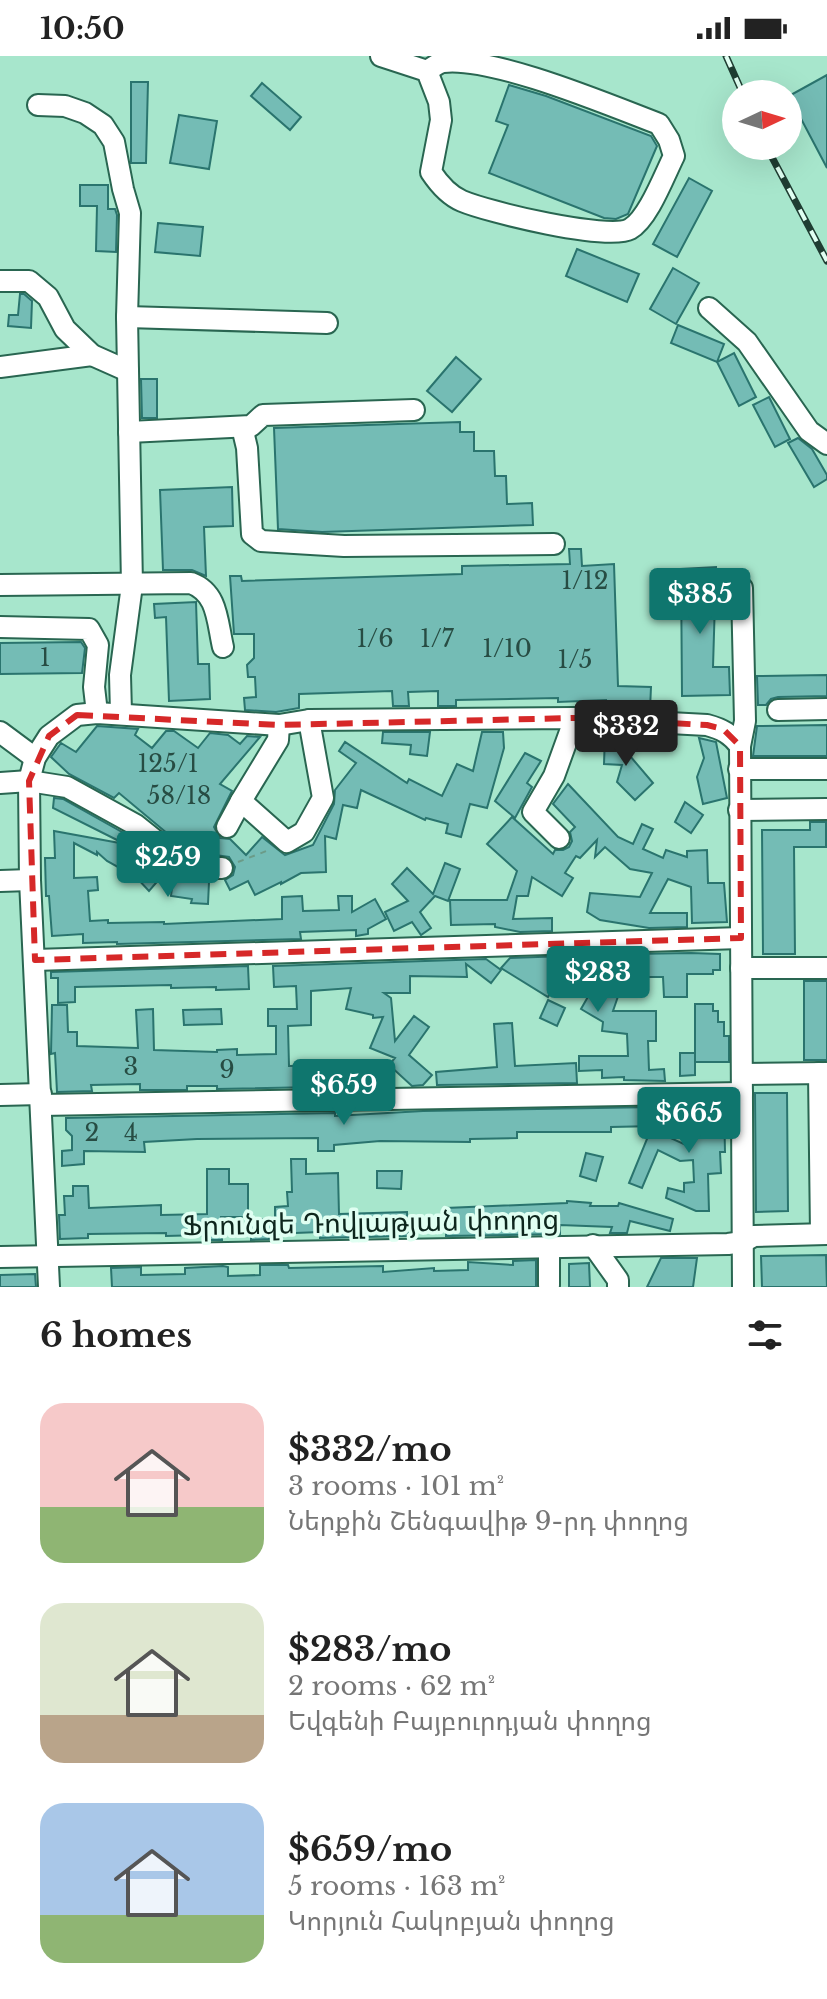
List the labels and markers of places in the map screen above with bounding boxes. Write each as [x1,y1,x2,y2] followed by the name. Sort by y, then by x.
[653,568,747,636] pin: $385
[579,700,673,768] pin: $332
[121,831,215,899] pin: $259
[551,946,645,1014] pin: $283
[297,1059,391,1127] pin: $659
[642,1087,736,1155] pin: $665

